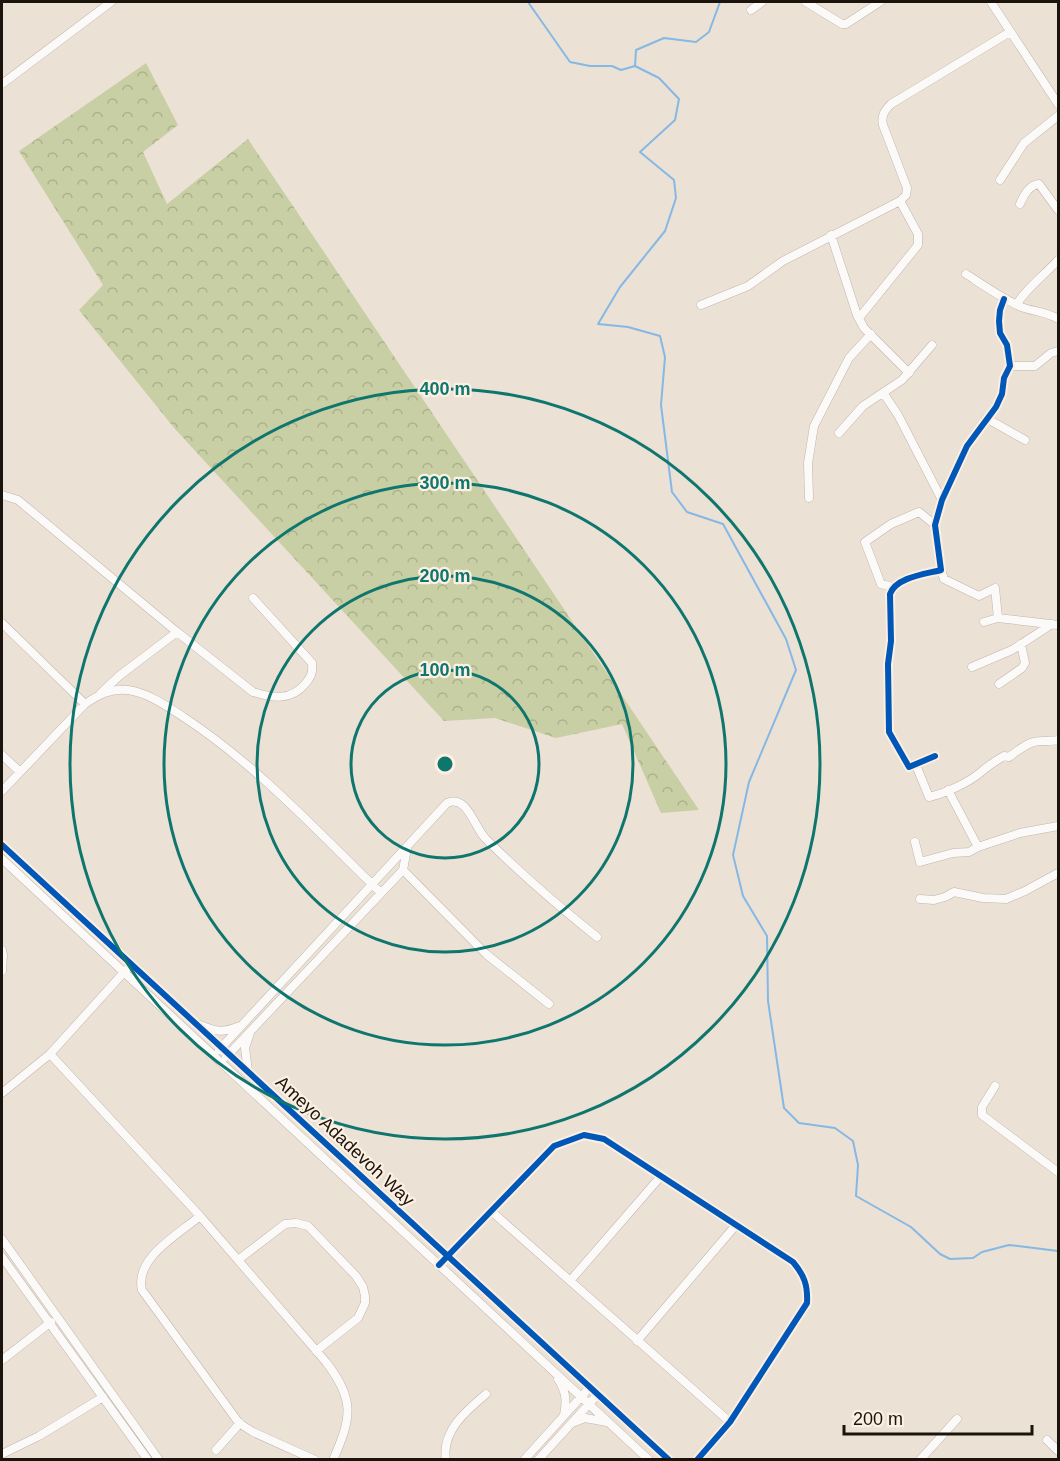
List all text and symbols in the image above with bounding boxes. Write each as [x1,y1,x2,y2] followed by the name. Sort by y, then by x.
[419,379,471,399] text: 400 m
[419,473,471,493] text: 300 m
[419,566,471,586] text: 200 m
[419,660,471,680] text: 100 m
[435,754,455,774] centre of rings
[272,1072,418,1210] street label: Ameyo Adadevoh Way
[844,1398,1032,1436] scale bar
[853,1409,903,1429] text: 200 m

